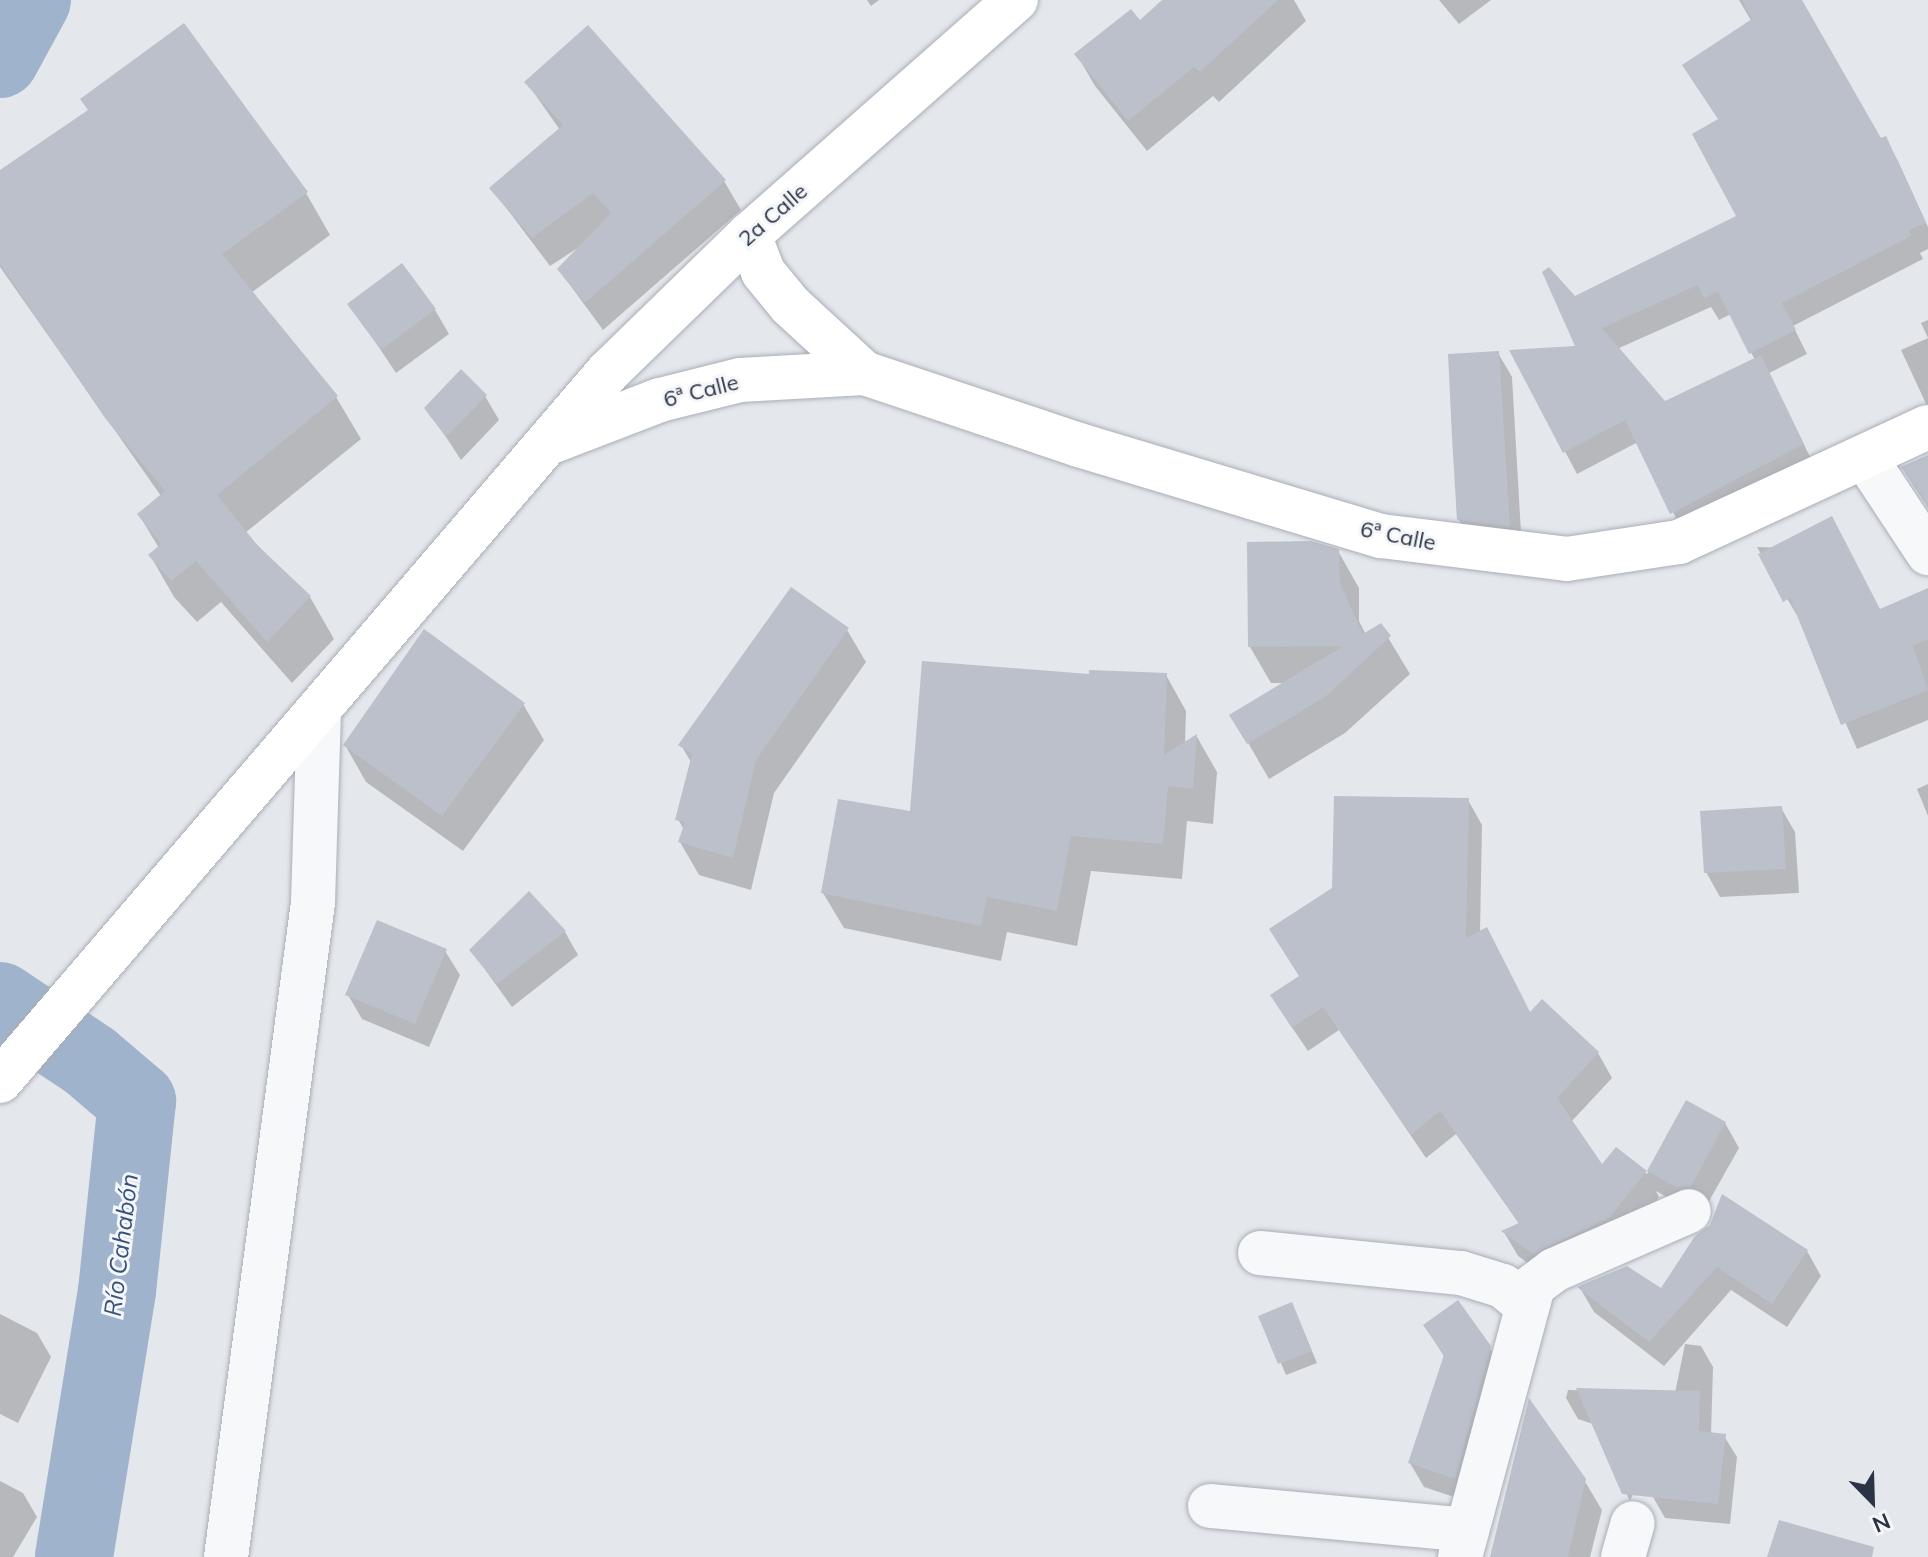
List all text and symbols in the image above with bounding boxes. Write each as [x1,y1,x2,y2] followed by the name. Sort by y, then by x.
[733,178,813,252] street label: 2a Calle
[661,369,741,413] street label: 6ª Calle
[1358,516,1438,556] street label: 6ª Calle
[98,1172,144,1318] water label: Río Cahabón
[1832,1461,1912,1541] north arrow
[1868,1507,1894,1539] text: N

